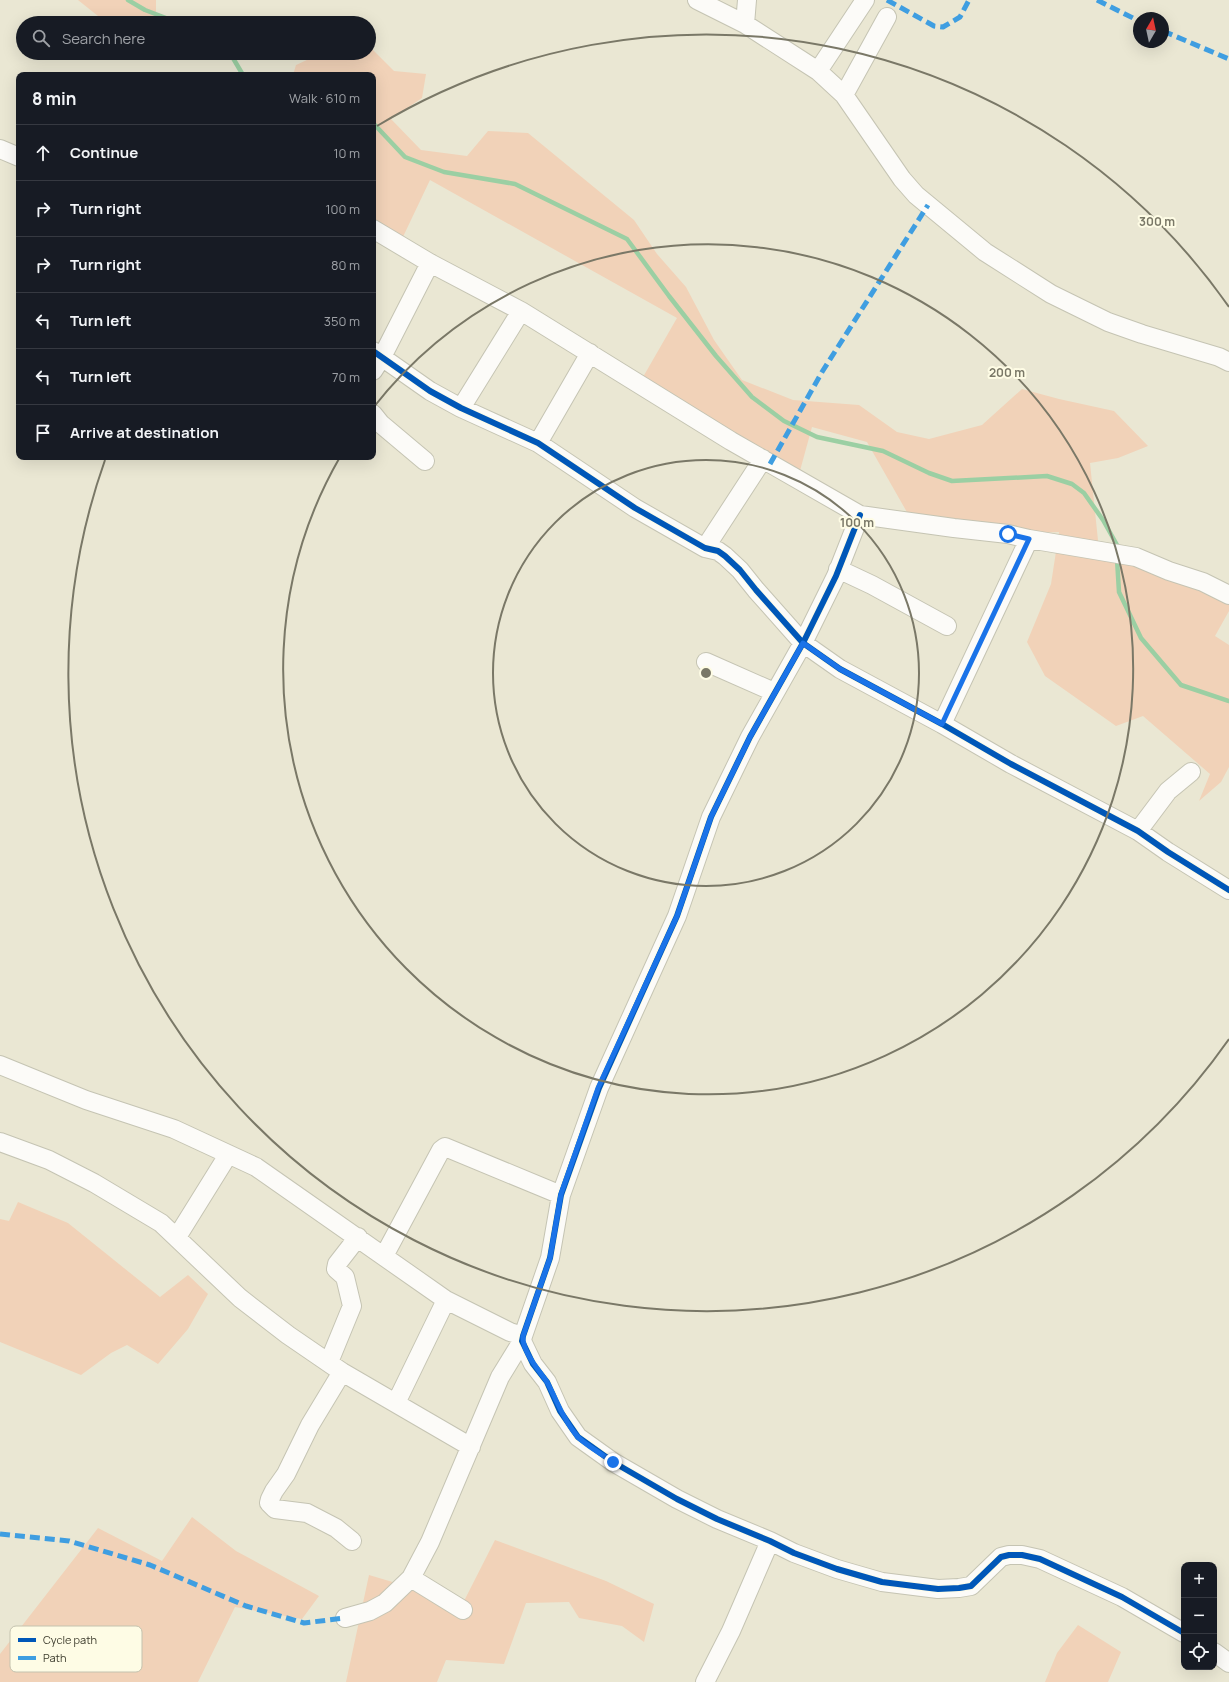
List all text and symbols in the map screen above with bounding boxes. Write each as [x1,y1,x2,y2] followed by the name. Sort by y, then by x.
[1133,12,1169,48] north arrow
[16,16,376,60] search box
[30,27,52,49] icon: search
[62,28,145,49] text: Search here
[32,87,77,110] text: 8 min
[289,89,360,107] text: Walk · 610 m
[32,142,54,164] icon: ahead
[70,142,138,163] text: Continue
[333,144,360,162] text: 10 m
[32,198,54,220] icon: right
[70,198,141,219] text: Turn right
[325,200,360,218] text: 100 m
[1139,213,1175,230] text: 300 m
[32,254,54,276] icon: right
[70,254,141,275] text: Turn right
[331,256,360,274] text: 80 m
[32,310,54,332] icon: left
[70,310,132,331] text: Turn left
[324,312,360,330] text: 350 m
[989,364,1025,381] text: 200 m
[32,366,54,388] icon: left
[70,366,132,387] text: Turn left
[332,368,360,386] text: 70 m
[32,422,54,444] icon: arrive
[70,422,219,443] text: Arrive at destination
[840,514,874,531] text: 100 m
[999,525,1017,543] route start
[699,666,713,680] centre of rings
[604,1453,622,1471] route end
[1181,1562,1217,1670] map controls
[1181,1562,1217,1598] button: +
[1181,1598,1217,1634] button: −
[10,1626,142,1672] legend
[43,1632,97,1647] text: Cycle path
[1181,1634,1217,1670] button: locate
[43,1650,66,1665] text: Path

